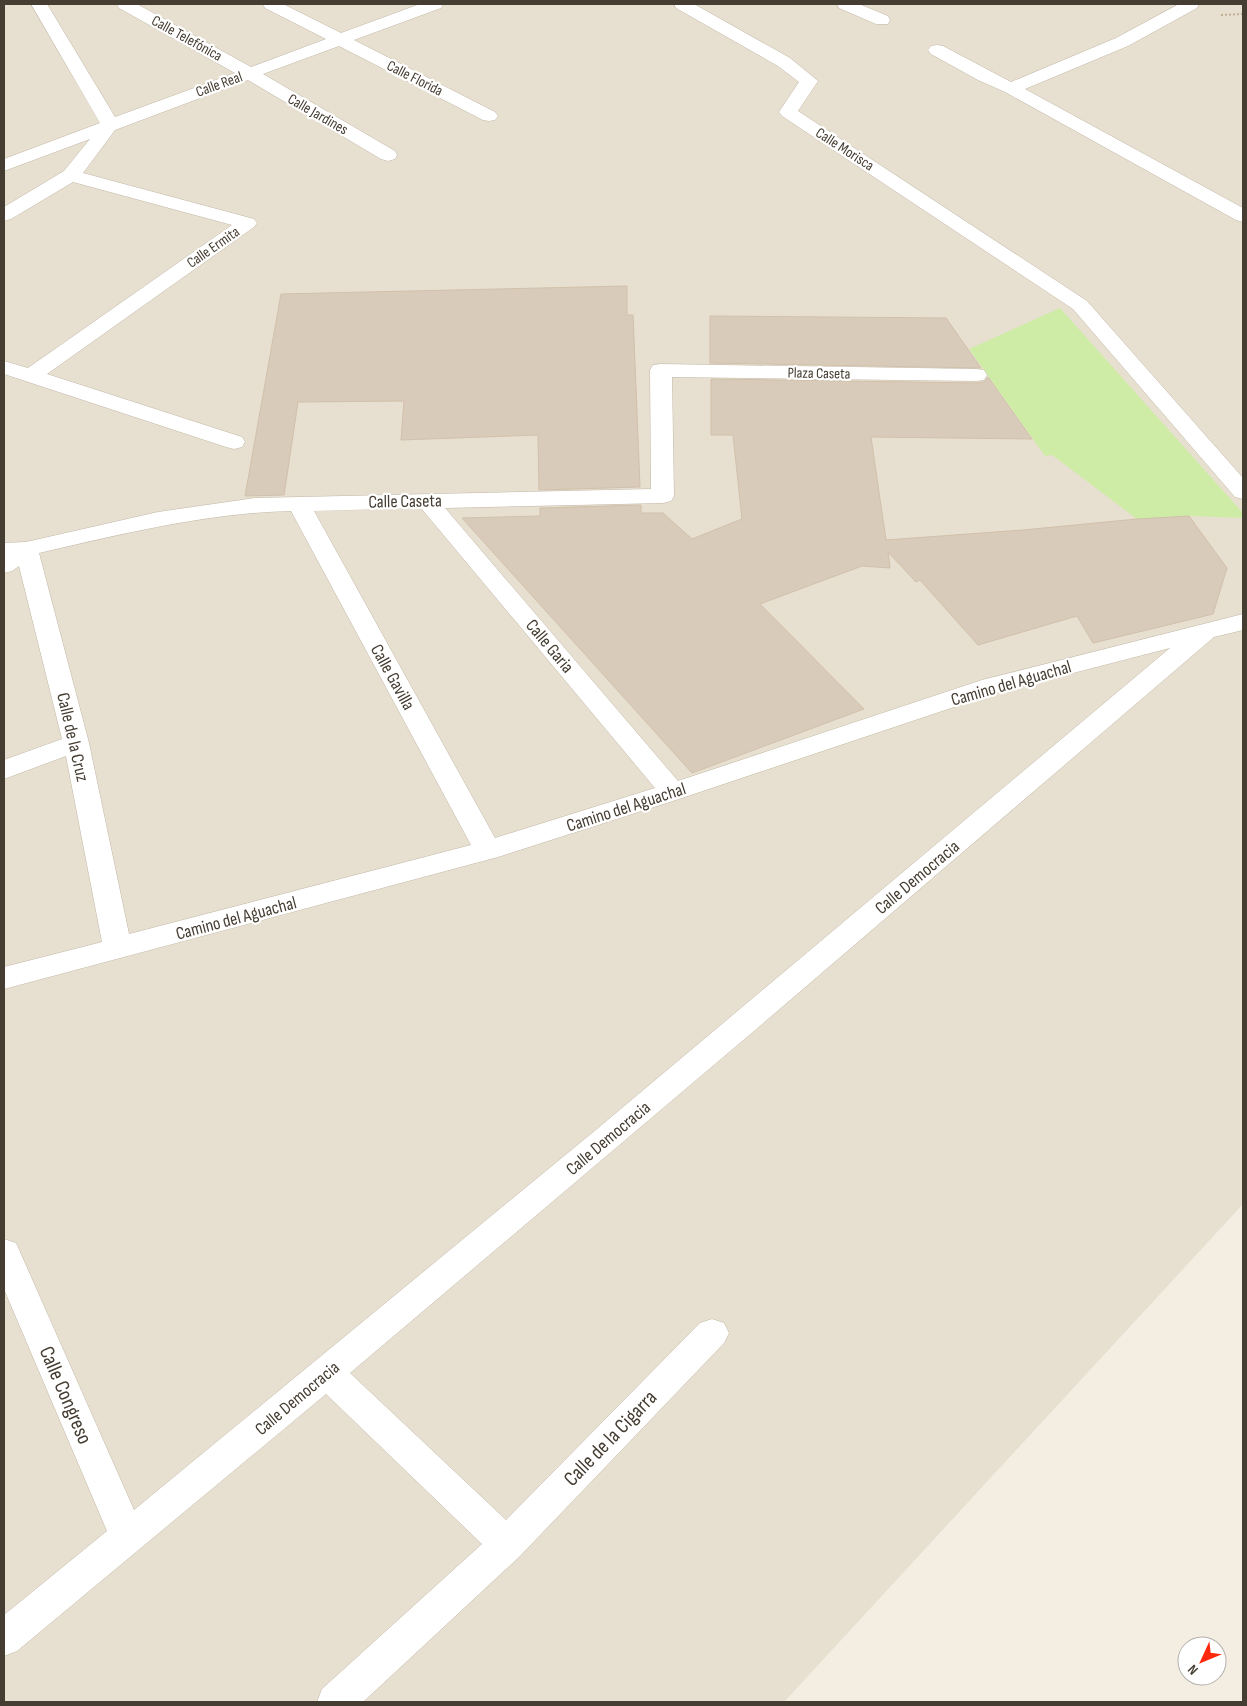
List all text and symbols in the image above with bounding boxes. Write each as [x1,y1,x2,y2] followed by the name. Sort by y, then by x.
[148,11,226,66] street label: Calle Telefónica
[383,56,446,101] street label: Calle Florida
[193,67,245,102] street label: Calle Real
[284,90,351,139] street label: Calle Jardines
[812,123,878,175] street label: Calle Morisca
[183,222,243,272] street label: Calle Ermita
[787,363,851,384] street label: Plaza Caseta
[368,490,442,513] street label: Calle Caseta
[521,615,578,677] street label: Calle Garia
[366,641,419,714] street label: Calle Gavilla
[949,656,1074,711] street label: Camino del Aguachal
[52,691,93,784] street label: Calle de la Cruz
[564,778,688,837] street label: Camino del Aguachal
[871,836,964,919] street label: Calle Democracia
[174,892,299,945] street label: Camino del Aguachal
[562,1097,655,1180] street label: Calle Democracia
[34,1342,97,1448] street label: Calle Congreso
[251,1357,344,1440] street label: Calle Democracia
[558,1385,662,1491] street label: Calle de la Cigarra
[1177,1636,1227,1686] north arrow
[1184,1661,1202,1678] text: N

